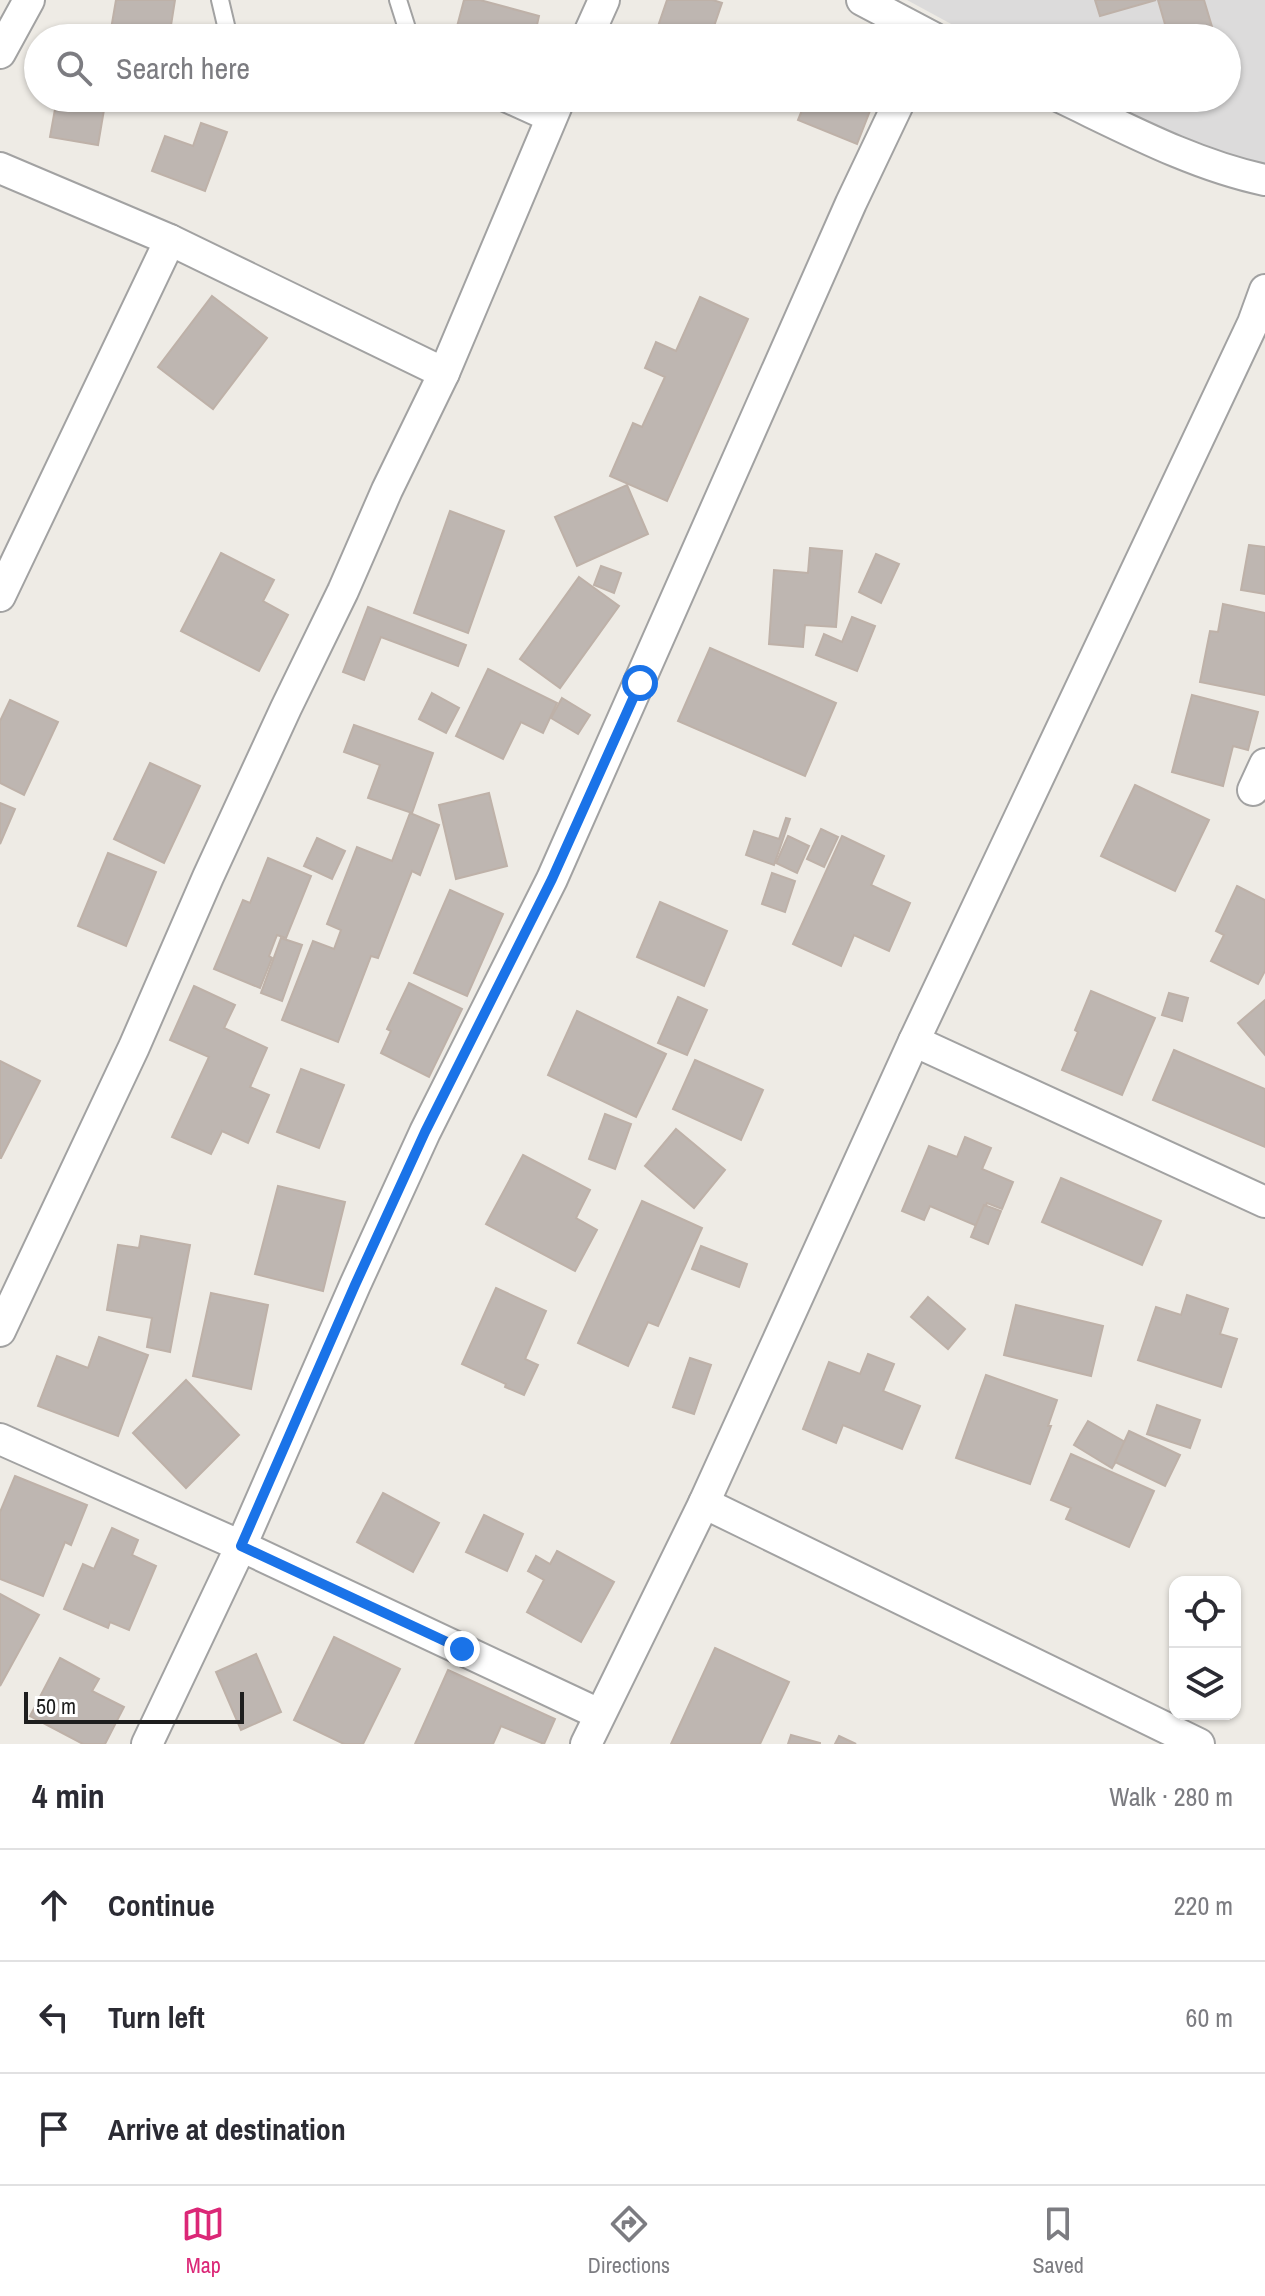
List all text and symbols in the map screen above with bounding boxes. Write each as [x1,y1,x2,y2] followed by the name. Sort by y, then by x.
[24,24,1241,112] search box
[52,46,96,90] icon: search
[116,48,250,88] text: Search here
[622,665,658,701] route start
[1169,1576,1241,1720] map controls
[1169,1576,1241,1648] button: locate
[444,1631,480,1667] route end
[1169,1648,1241,1720] button: layers
[24,1688,244,1724] scale bar
[36,1691,76,1721] text: 50 m
[32,1773,105,1819] text: 4 min
[1109,1779,1233,1814] text: Walk · 280 m
[32,1883,76,1927] icon: ahead
[108,1885,215,1925] text: Continue
[1174,1888,1233,1923] text: 220 m
[32,1995,76,2039] icon: left
[108,1997,205,2037] text: Turn left
[1186,2000,1233,2035] text: 60 m
[32,2107,76,2151] icon: arrive
[108,2109,346,2149] text: Arrive at destination
[181,2202,225,2280] tab: Map
[588,2202,670,2280] tab: Directions
[1033,2202,1084,2280] tab: Saved

